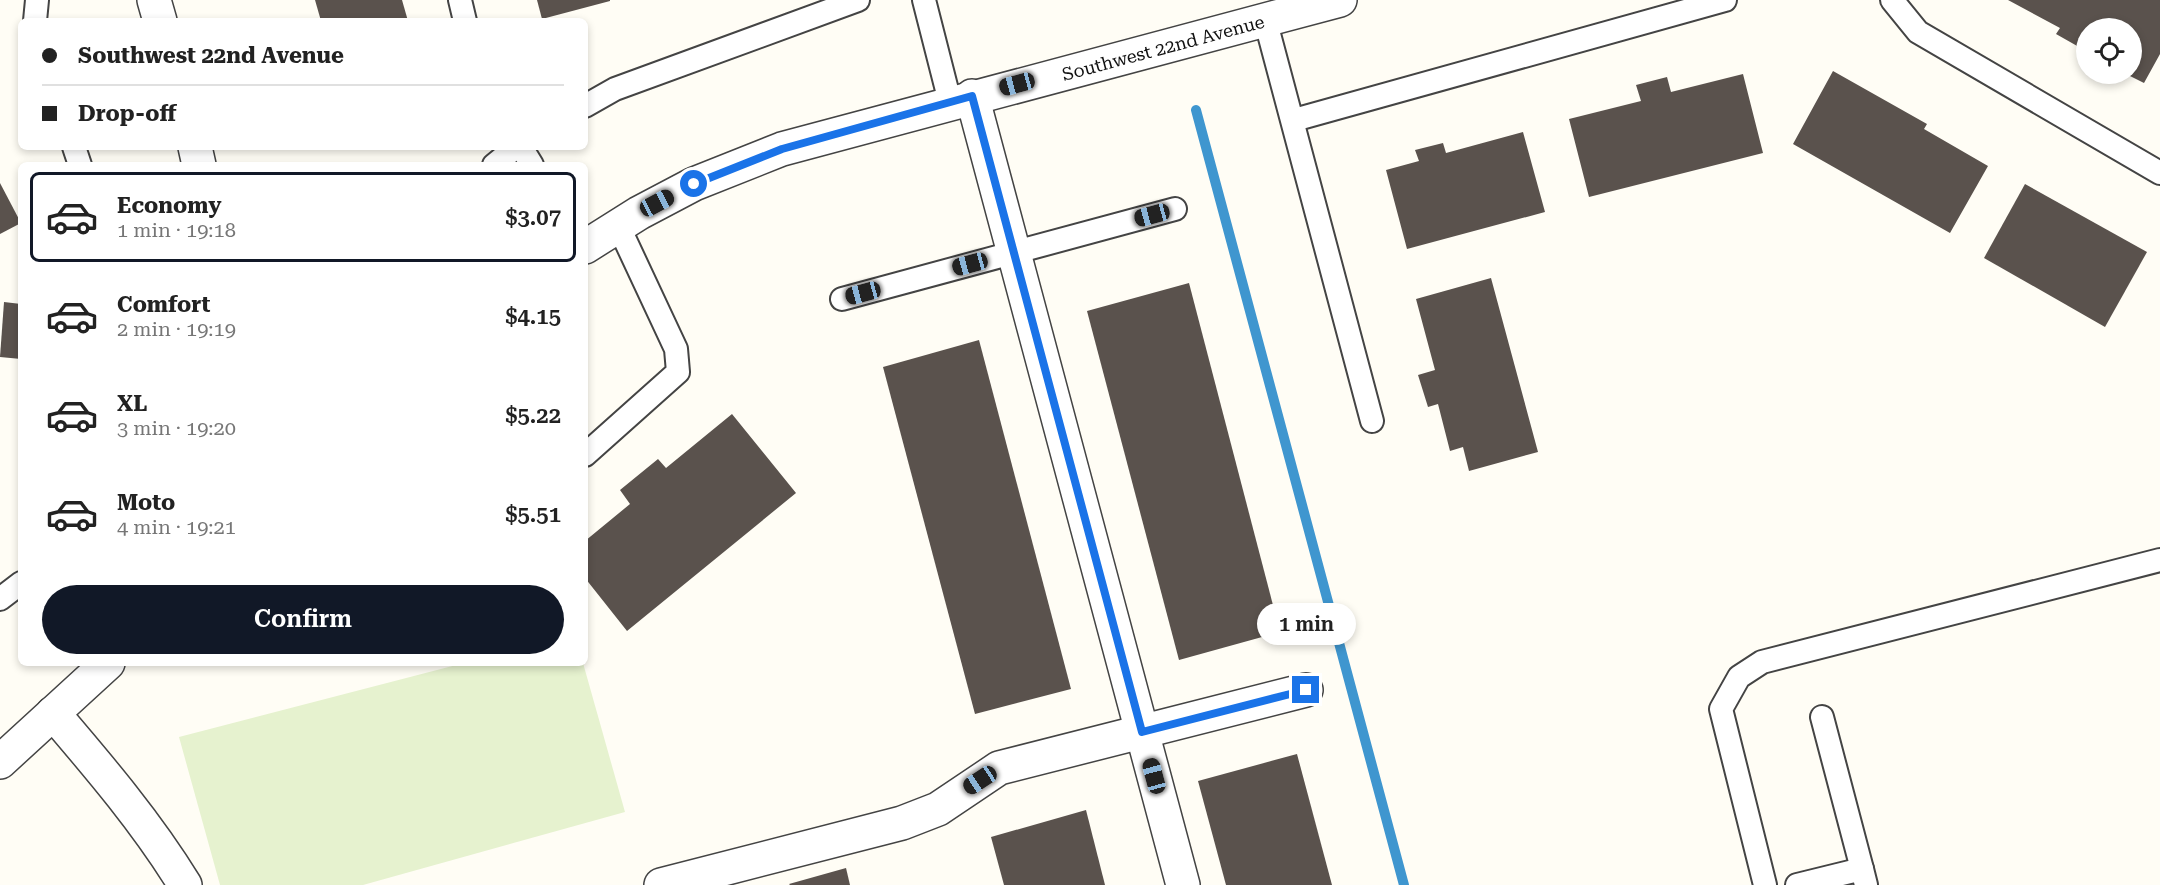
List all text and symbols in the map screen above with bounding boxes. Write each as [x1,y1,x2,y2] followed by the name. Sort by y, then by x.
[1059,10,1267,84] street label: Southwest 22nd Avenue
[2076,18,2142,84] map controls
[2076,18,2142,84] button: locate
[78,43,344,68] text: Southwest 22nd Avenue
[997,71,1037,97] car
[78,101,176,126] text: Drop-off
[680,170,707,197] route start
[637,187,677,219] car
[45,190,99,244] icon: car
[117,193,221,218] text: Economy
[1132,202,1172,228] car
[505,205,561,230] text: $3.07
[117,218,236,242] text: 1 min · 19:18
[950,251,990,277] car
[843,280,883,306] car
[45,289,99,343] icon: car
[117,292,210,317] text: Comfort
[505,304,561,329] text: $4.15
[117,317,236,341] text: 2 min · 19:19
[45,388,99,442] icon: car
[117,391,147,416] text: XL
[505,403,561,428] text: $5.22
[117,416,236,440] text: 3 min · 19:20
[45,487,99,541] icon: car
[117,490,175,515] text: Moto
[505,502,561,527] text: $5.51
[117,515,236,539] text: 4 min · 19:21
[42,585,564,654] button: Confirm
[1256,603,1356,645] callout: 1 min
[1279,612,1334,636] text: 1 min
[1292,676,1319,703] route end
[1141,756,1167,796] car
[960,763,1000,797] car

